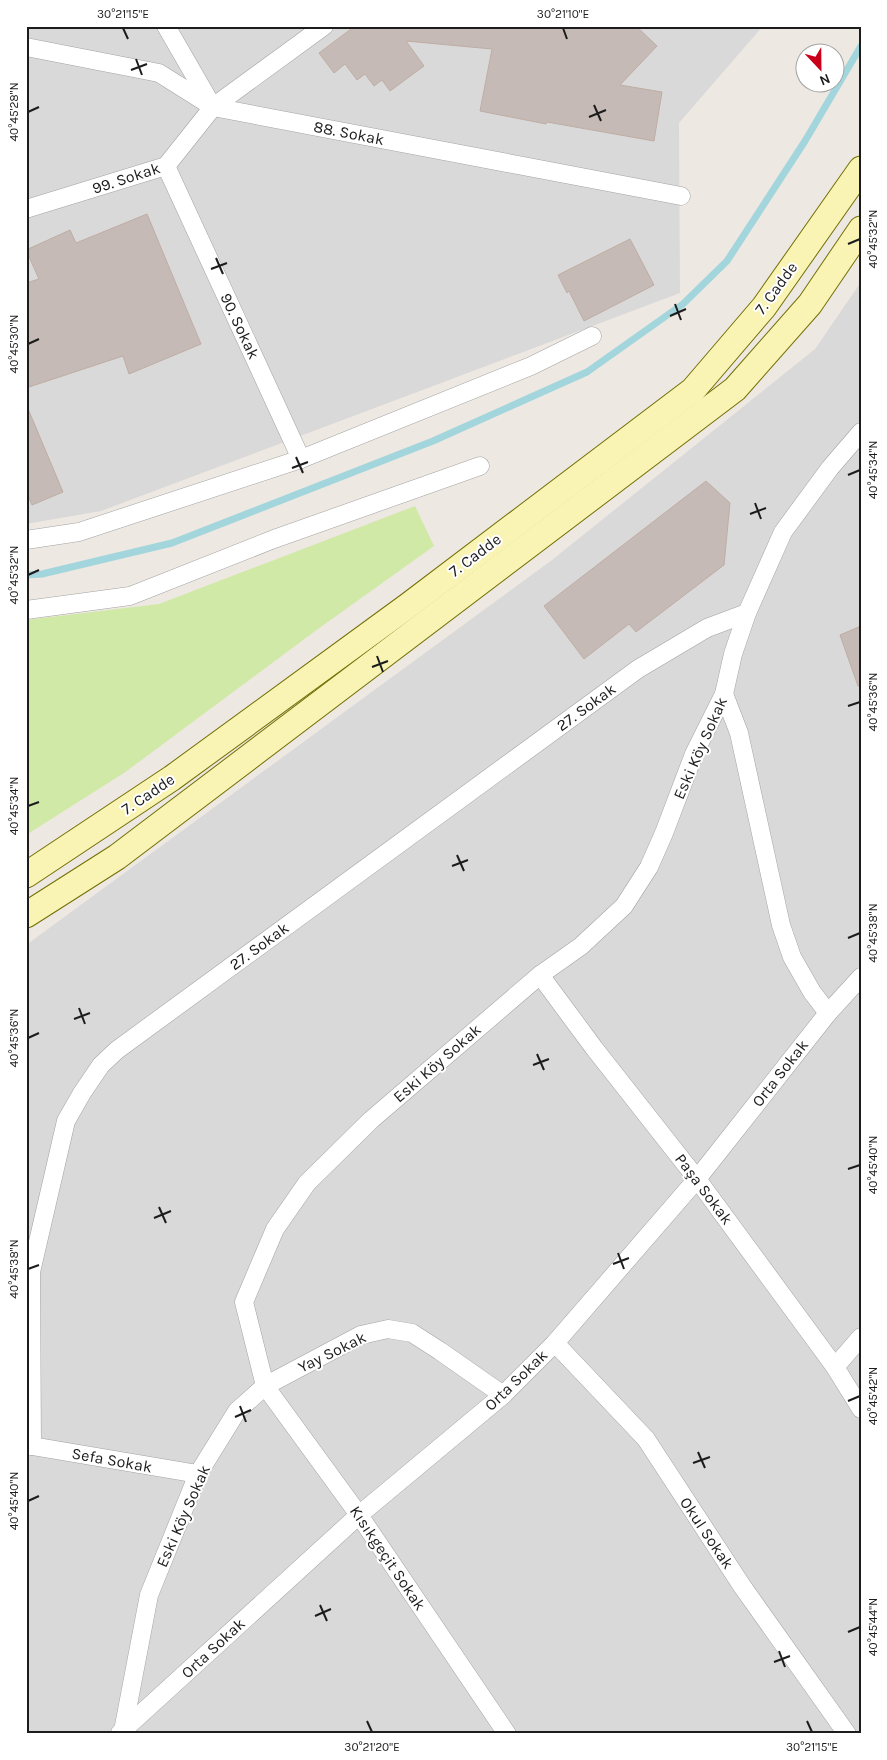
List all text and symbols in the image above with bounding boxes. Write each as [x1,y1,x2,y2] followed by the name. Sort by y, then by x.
[97,7,149,21] text: 30°21'15"E
[537,7,589,21] text: 30°21'10"E
[794,42,844,92] north arrow
[817,70,833,89] text: N
[7,82,21,142] text: 40°45'28"N
[312,117,386,149] street label: 88. Sokak
[90,158,162,198] street label: 99. Sokak
[866,210,880,268] text: 40°45'32"N
[751,258,801,318] street label: 7. Cadde
[216,290,264,362] street label: 90. Sokak
[7,314,21,374] text: 40°45'30"N
[866,441,880,499] text: 40°45'34"N
[445,529,505,581] street label: 7. Cadde
[7,546,21,604] text: 40°45'32"N
[866,673,880,731] text: 40°45'36"N
[553,679,619,735] street label: 27. Sokak
[669,694,731,802] street label: Eski Köy Sokak
[118,769,178,819] street label: 7. Cadde
[7,777,21,835] text: 40°45'34"N
[866,903,880,963] text: 40°45'38"N
[226,918,292,974] street label: 27. Sokak
[7,1009,21,1067] text: 40°45'36"N
[389,1020,485,1106] street label: Eski Köy Sokak
[748,1036,812,1110] street label: Orta Sokak
[866,1136,880,1194] text: 40°45'40"N
[671,1150,737,1228] street label: Paşa Sokak
[7,1239,21,1299] text: 40°45'38"N
[295,1327,369,1377] street label: Yay Sokak
[481,1345,551,1415] street label: Orta Sokak
[866,1367,880,1425] text: 40°45'42"N
[70,1444,154,1476] street label: Sefa Sokak
[152,1462,214,1570] street label: Eski Köy Sokak
[7,1472,21,1530] text: 40°45'40"N
[676,1493,738,1573] street label: Okul Sokak
[346,1502,430,1614] street label: Kısıkgeçit Sokak
[866,1598,880,1656] text: 40°45'44"N
[177,1614,249,1682] street label: Orta Sokak
[344,1740,400,1754] text: 30°21'20"E
[786,1740,838,1754] text: 30°21'15"E

